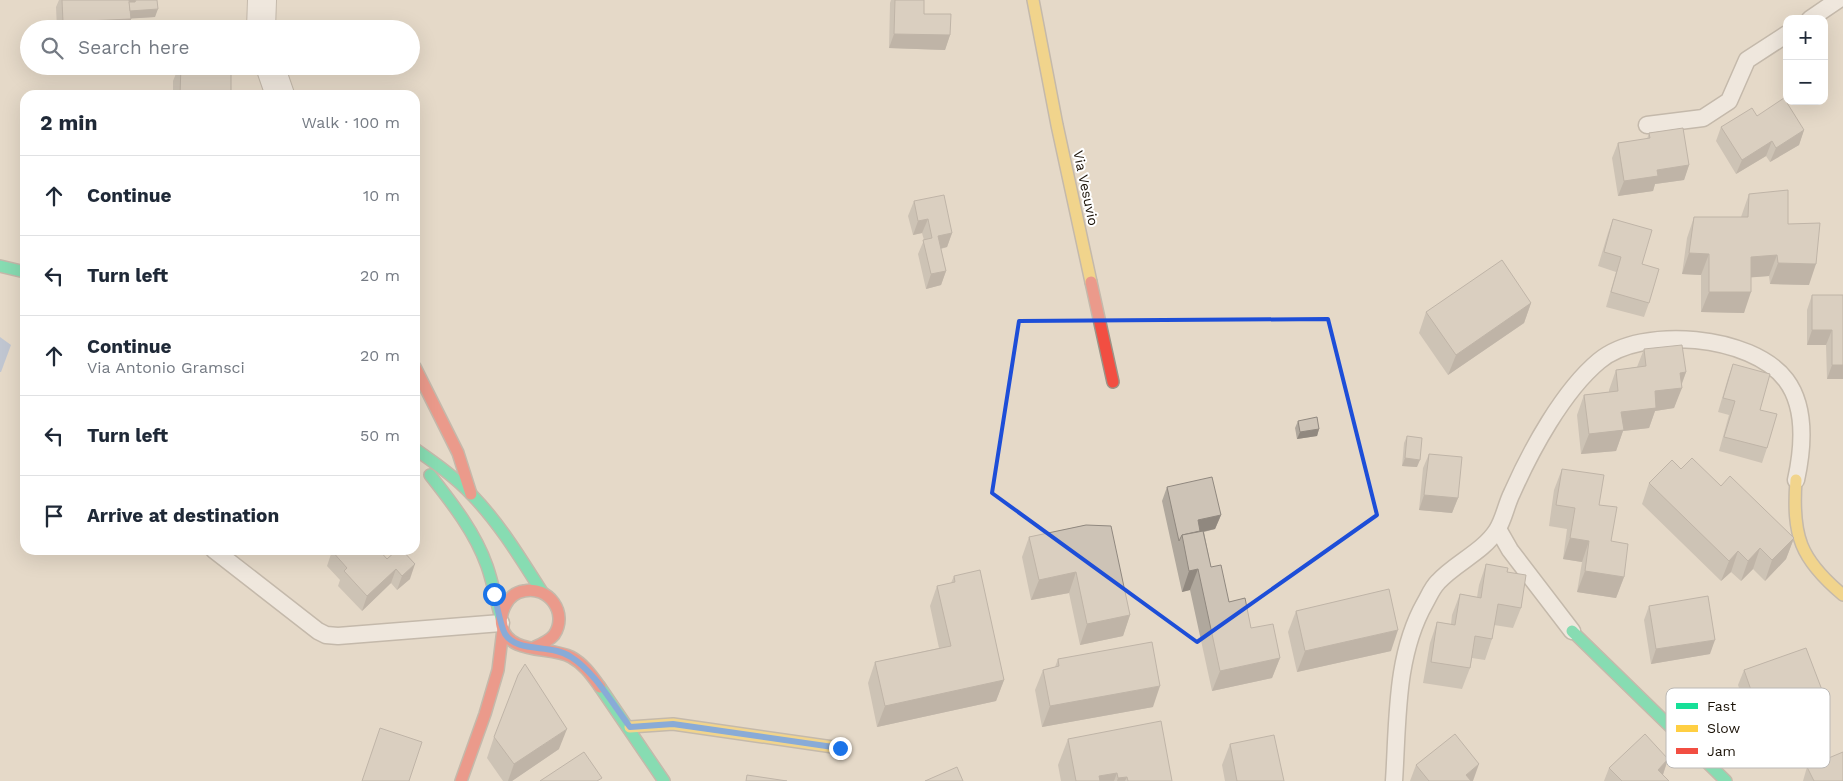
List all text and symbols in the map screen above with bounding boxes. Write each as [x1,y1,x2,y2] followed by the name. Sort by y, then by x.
[1783,15,1828,105] map controls
[1783,15,1828,60] button: +
[20,20,420,75] search box
[38,34,66,62] icon: search
[78,36,189,59] text: Search here
[1783,60,1828,105] button: −
[40,110,97,135] text: 2 min
[302,113,400,132] text: Walk · 100 m
[1070,149,1102,227] street label: Via Vesuvio
[40,182,68,210] icon: ahead
[87,184,171,207] text: Continue
[363,186,400,205] text: 10 m
[40,262,68,290] icon: left
[87,264,168,287] text: Turn left
[360,266,400,285] text: 20 m
[87,335,171,358] text: Continue
[40,342,68,370] icon: ahead
[360,346,400,365] text: 20 m
[87,358,245,377] text: Via Antonio Gramsci
[40,422,68,450] icon: left
[87,424,168,447] text: Turn left
[360,426,400,445] text: 50 m
[40,502,68,530] icon: arrive
[87,504,279,527] text: Arrive at destination
[483,583,506,606] route start
[1666,688,1830,768] legend
[1707,698,1736,714] text: Fast
[1707,720,1740,736] text: Slow
[829,737,852,760] route end
[1707,743,1736,759] text: Jam

